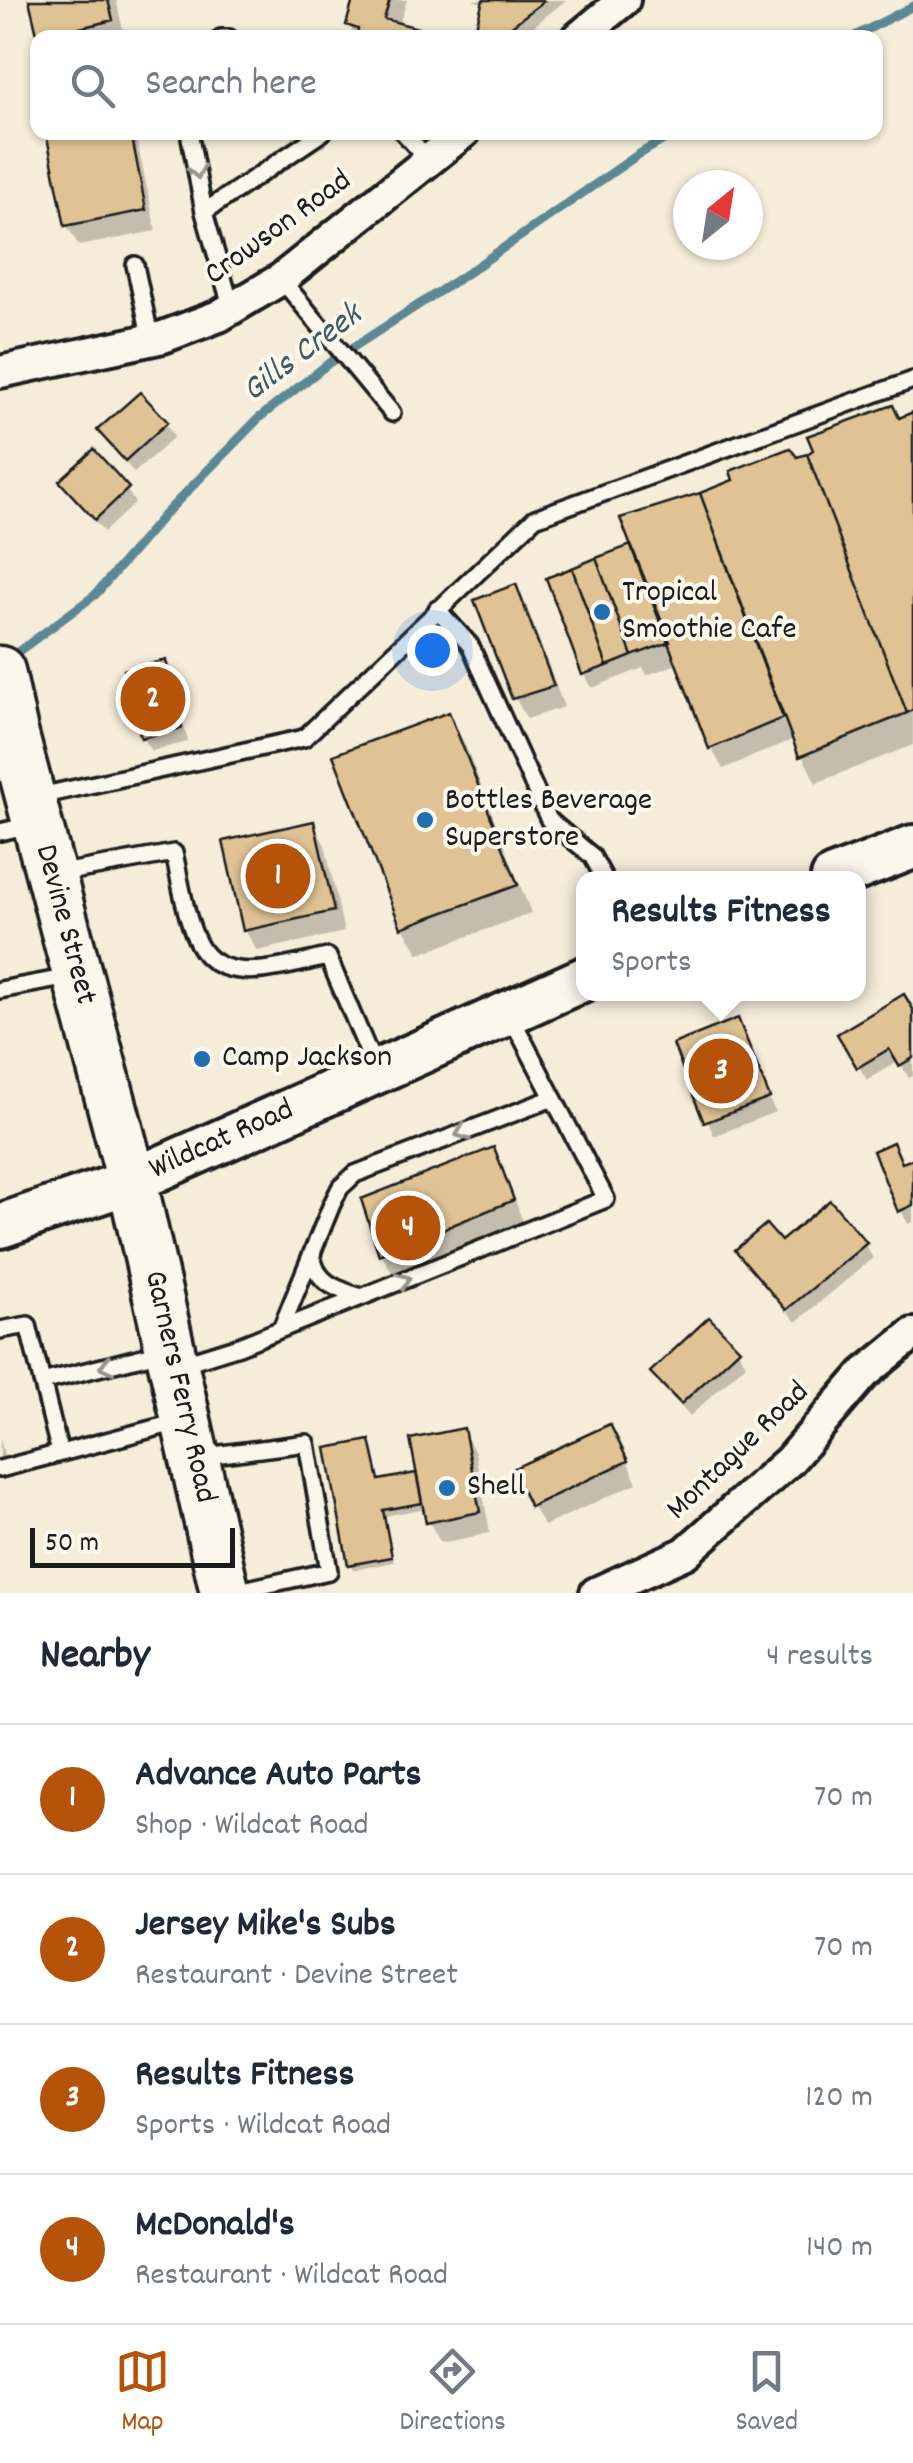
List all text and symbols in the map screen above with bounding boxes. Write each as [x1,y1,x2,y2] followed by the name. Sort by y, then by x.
[30,30,883,140] search box
[65,58,120,113] icon: search
[145,58,317,113] text: Search here
[196,160,362,298] street label: Crowson Road
[186,164,207,181] one-way arrow
[673,170,763,260] north arrow
[232,290,376,416] water label: Gills Creek
[622,571,796,654] place label: Tropical Smoothie Cafe
[591,601,613,623] marker: Tropical Smoothie Cafe
[407,625,458,676] your location
[120,662,186,736] pin: 2
[445,779,652,862] place label: Bottles Beverage Superstore
[414,809,436,831] marker: Bottles Beverage Superstore
[246,838,310,914] pin: 1
[21,840,107,1010] street label: Devine Street
[576,871,866,1001] popup
[611,886,831,941] text: Results Fitness
[611,941,691,987] text: Sports
[688,1034,754,1108] pin: 3
[222,1036,392,1082] place label: Camp Jackson
[191,1048,213,1070] marker: Camp Jackson
[142,1088,302,1193] street label: Wildcat Road
[454,1121,471,1142] one-way arrow
[376,1190,440,1266] pin: 4
[130,1266,227,1508] street label: Garners Ferry Road
[395,1272,412,1292] one-way arrow
[98,1354,115,1375] one-way arrow
[657,1372,821,1532] street label: Montague Road
[467,1465,525,1511] place label: Shell
[436,1477,458,1499] marker: Shell
[30,1523,235,1568] scale bar
[45,1525,99,1565] text: 50 m
[40,1628,150,1688] text: Nearby
[766,1635,873,1681] text: 4 results
[135,1749,421,1804] text: Advance Auto Parts
[69,1776,76,1822] text: 1
[814,1776,873,1822] text: 70 m
[135,1804,368,1850] text: Shop · Wildcat Road
[135,1899,396,1954] text: Jersey Mike's Subs
[66,1926,79,1972] text: 2
[814,1926,873,1972] text: 70 m
[135,1954,458,2000] text: Restaurant · Devine Street
[135,2049,355,2104] text: Results Fitness
[65,2076,80,2122] text: 3
[805,2076,873,2122] text: 120 m
[135,2104,391,2150] text: Sports · Wildcat Road
[135,2199,295,2254] text: McDonald's
[66,2226,79,2272] text: 4
[806,2226,873,2272] text: 140 m
[135,2254,448,2300] text: Restaurant · Wildcat Road
[115,2344,170,2444] tab: Map
[400,2344,506,2444] tab: Directions
[736,2344,798,2444] tab: Saved

